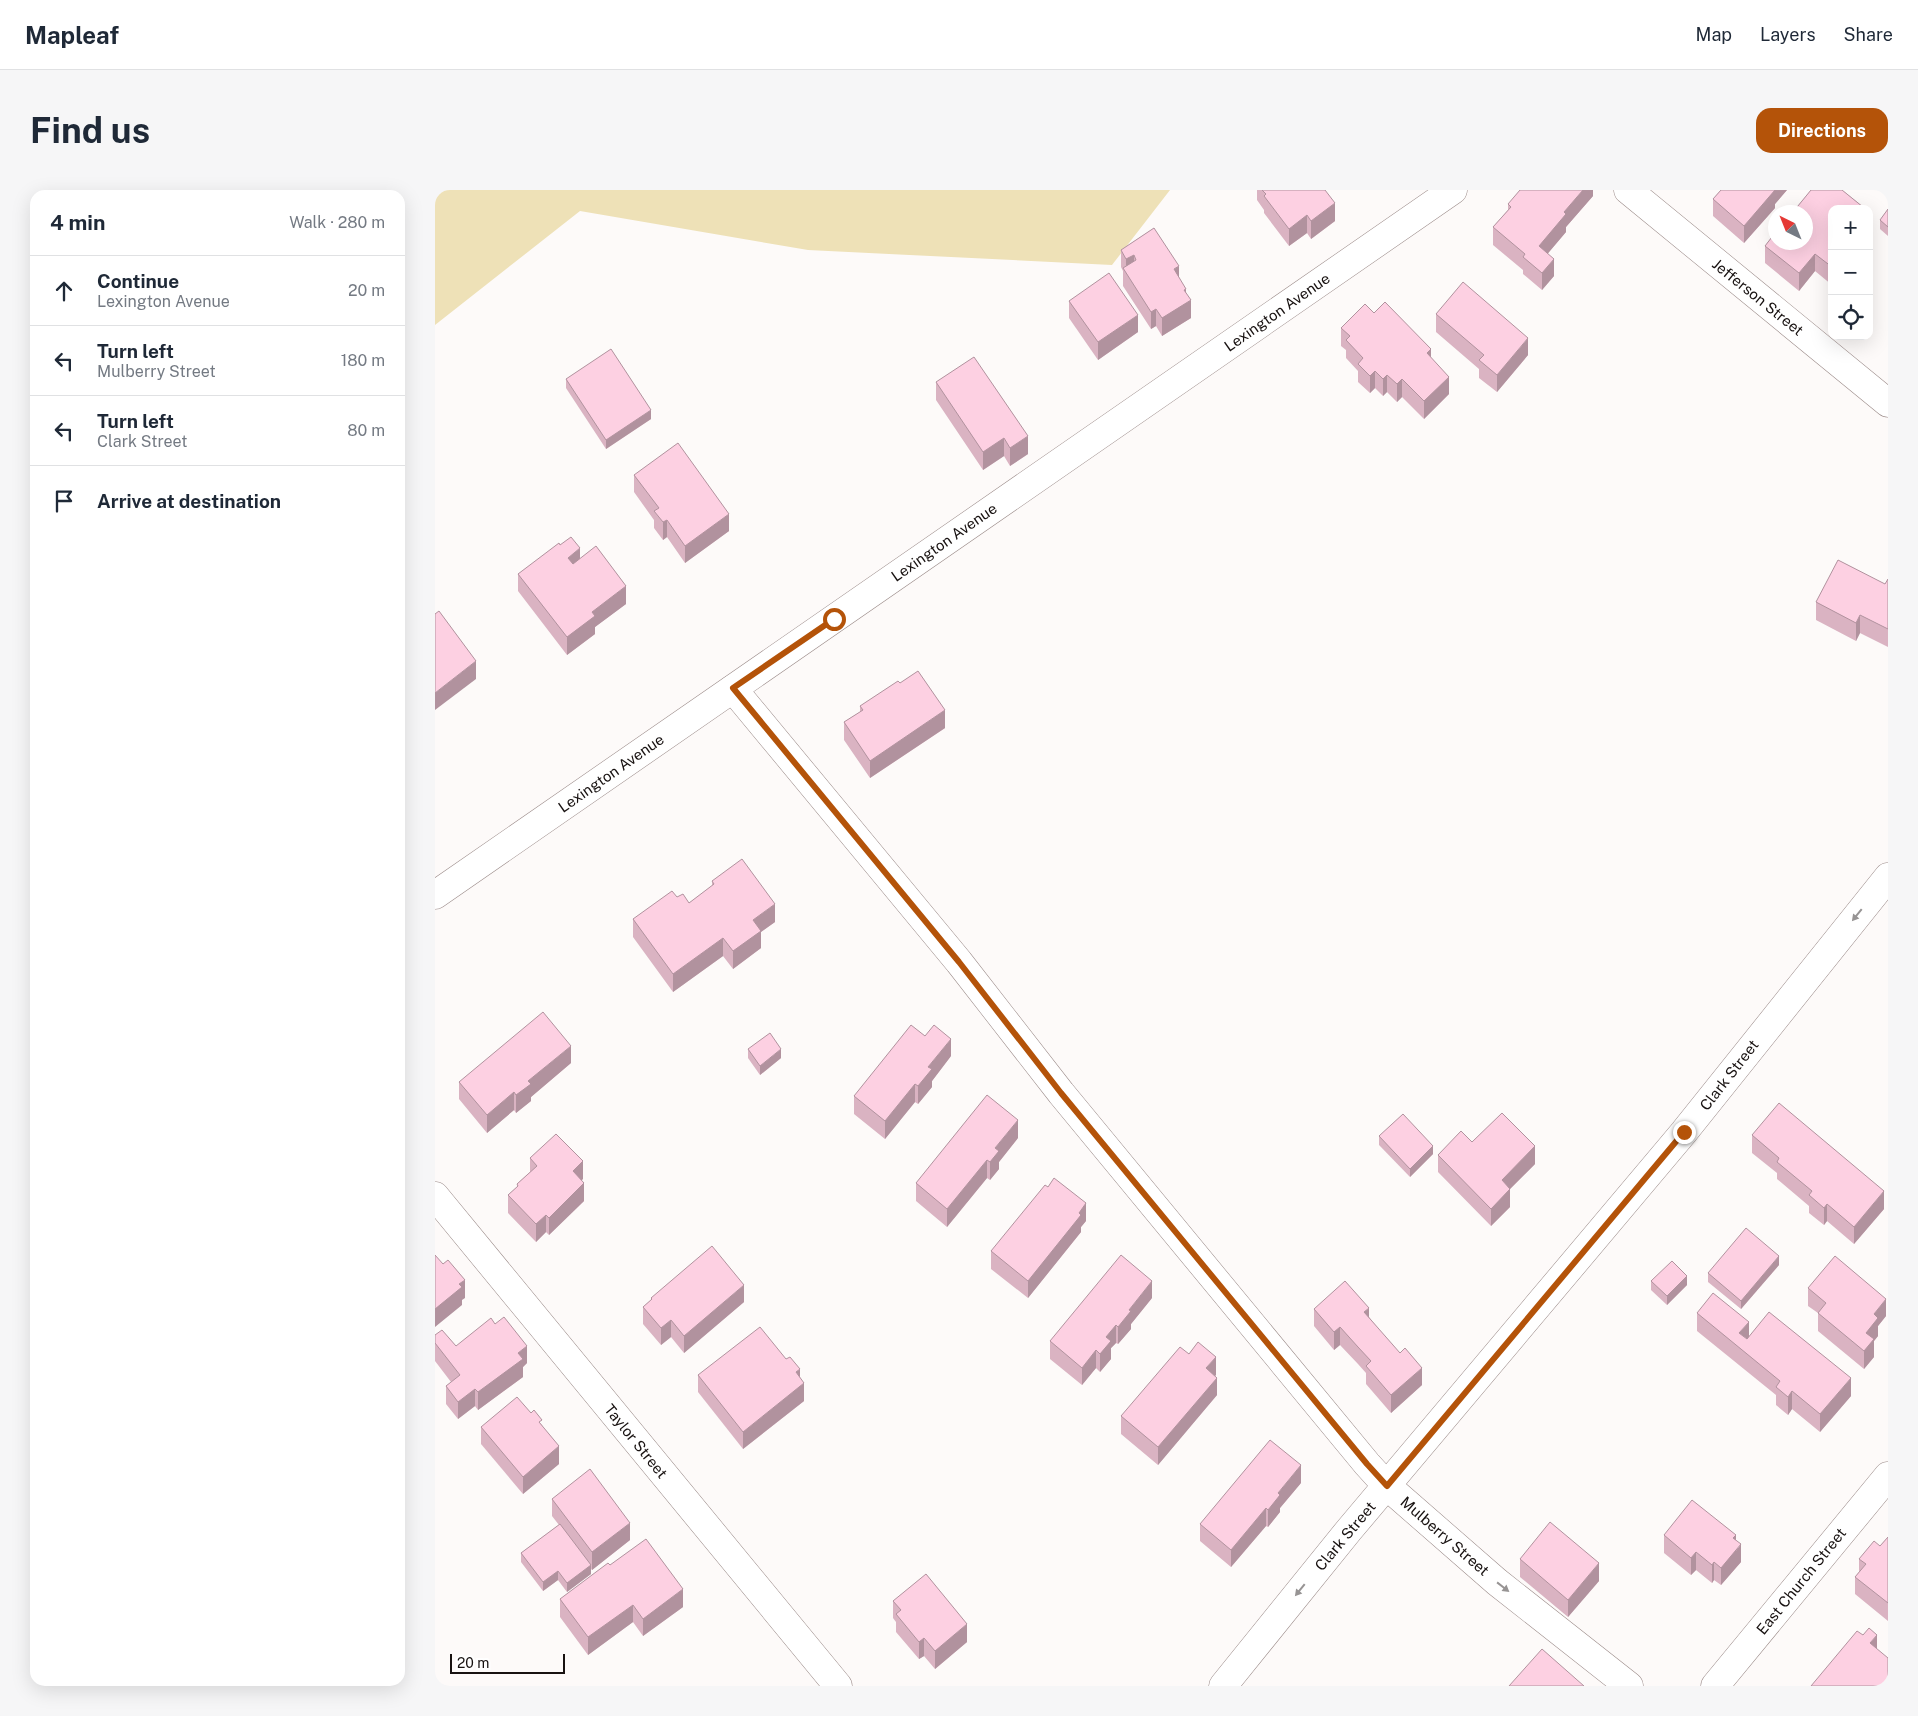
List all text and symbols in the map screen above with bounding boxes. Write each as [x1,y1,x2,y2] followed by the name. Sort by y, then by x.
[25,21,119,49] text: Mapleaf
[1696,24,1732,45] text: Map
[1760,24,1816,45] text: Layers
[1844,24,1893,45] text: Share
[1756,108,1888,153] button: Directions
[30,110,150,151] text: Find us
[1768,205,1813,250] north arrow
[1828,205,1873,340] map controls
[1828,205,1873,250] button: +
[50,210,105,235] text: 4 min
[289,213,385,232] text: Walk · 280 m
[1828,250,1873,295] button: −
[1709,255,1807,339] street label: Jefferson Street
[1221,269,1333,355] street label: Lexington Avenue
[97,270,179,292] text: Continue
[50,277,78,305] icon: ahead
[348,281,385,300] text: 20 m
[97,292,230,311] text: Lexington Avenue
[1828,295,1873,340] button: locate
[97,340,174,362] text: Turn left
[50,347,78,375] icon: left
[341,351,385,370] text: 180 m
[97,362,216,381] text: Mulberry Street
[97,410,174,432] text: Turn left
[50,417,78,445] icon: left
[347,421,385,440] text: 80 m
[97,432,188,451] text: Clark Street
[50,487,78,515] icon: arrive
[97,490,281,512] text: Arrive at destination
[888,499,1000,585] street label: Lexington Avenue
[823,608,846,631] route start
[555,730,667,816] street label: Lexington Avenue
[1852,909,1863,921] one-way arrow
[1696,1036,1762,1114] street label: Clark Street
[1673,1121,1696,1144] route end
[601,1401,671,1481] street label: Taylor Street
[1397,1493,1493,1579] street label: Mulberry Street
[1311,1498,1379,1574] street label: Clark Street
[1753,1524,1849,1638] street label: East Church Street
[1496,1581,1509,1592] one-way arrow
[1295,1583,1306,1596] one-way arrow
[450,1651,565,1674] scale bar
[457,1655,489,1671] text: 20 m

